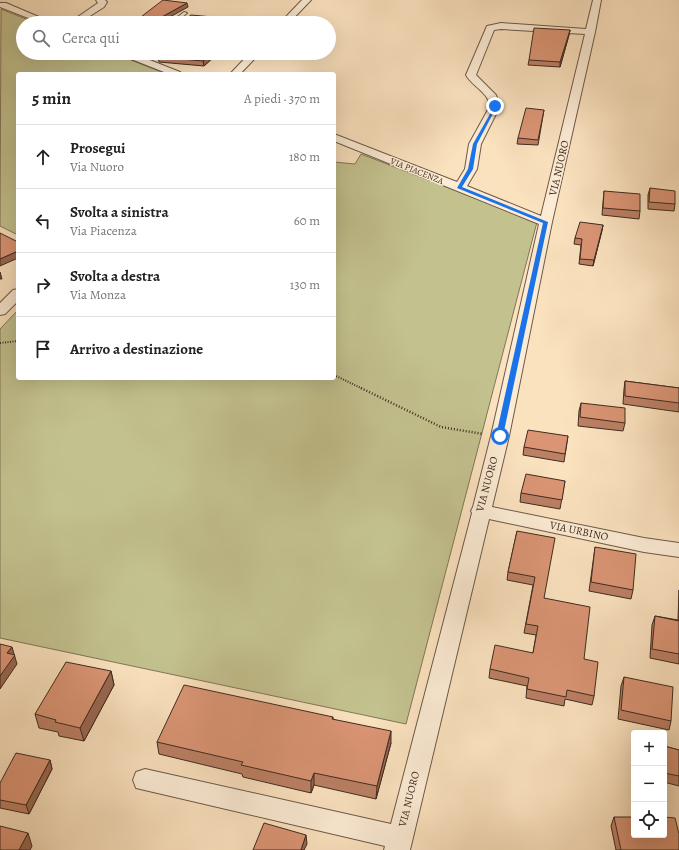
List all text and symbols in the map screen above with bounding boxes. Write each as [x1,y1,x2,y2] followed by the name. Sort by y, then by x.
[16,16,336,60] search box
[30,27,52,49] icon: search
[62,28,120,48] text: Cerca qui
[32,87,71,110] text: 5 min
[244,90,320,107] text: A piedi · 370 m
[486,97,504,115] route end
[70,138,126,158] text: Prosegui
[545,138,573,198] street label: VIA NUORO
[32,146,54,168] icon: ahead
[289,148,320,165] text: 180 m
[388,154,446,187] street label: VIA PIACENZA
[70,158,124,175] text: Via Nuoro
[70,202,169,222] text: Svolta a sinistra
[32,210,54,232] icon: left
[294,212,320,229] text: 60 m
[70,222,137,239] text: Via Piacenza
[70,266,160,286] text: Svolta a destra
[32,274,54,296] icon: right
[290,276,320,293] text: 130 m
[70,286,126,303] text: Via Monza
[32,338,54,360] icon: arrive
[70,339,203,359] text: Arrivo a destinazione
[491,427,509,445] route start
[472,454,502,514] street label: VIA NUORO
[547,517,610,545] street label: VIA URBINO
[631,730,667,838] map controls
[631,730,667,766] button: +
[631,766,667,802] button: −
[395,769,423,829] street label: VIA NUORO
[631,802,667,838] button: locate

